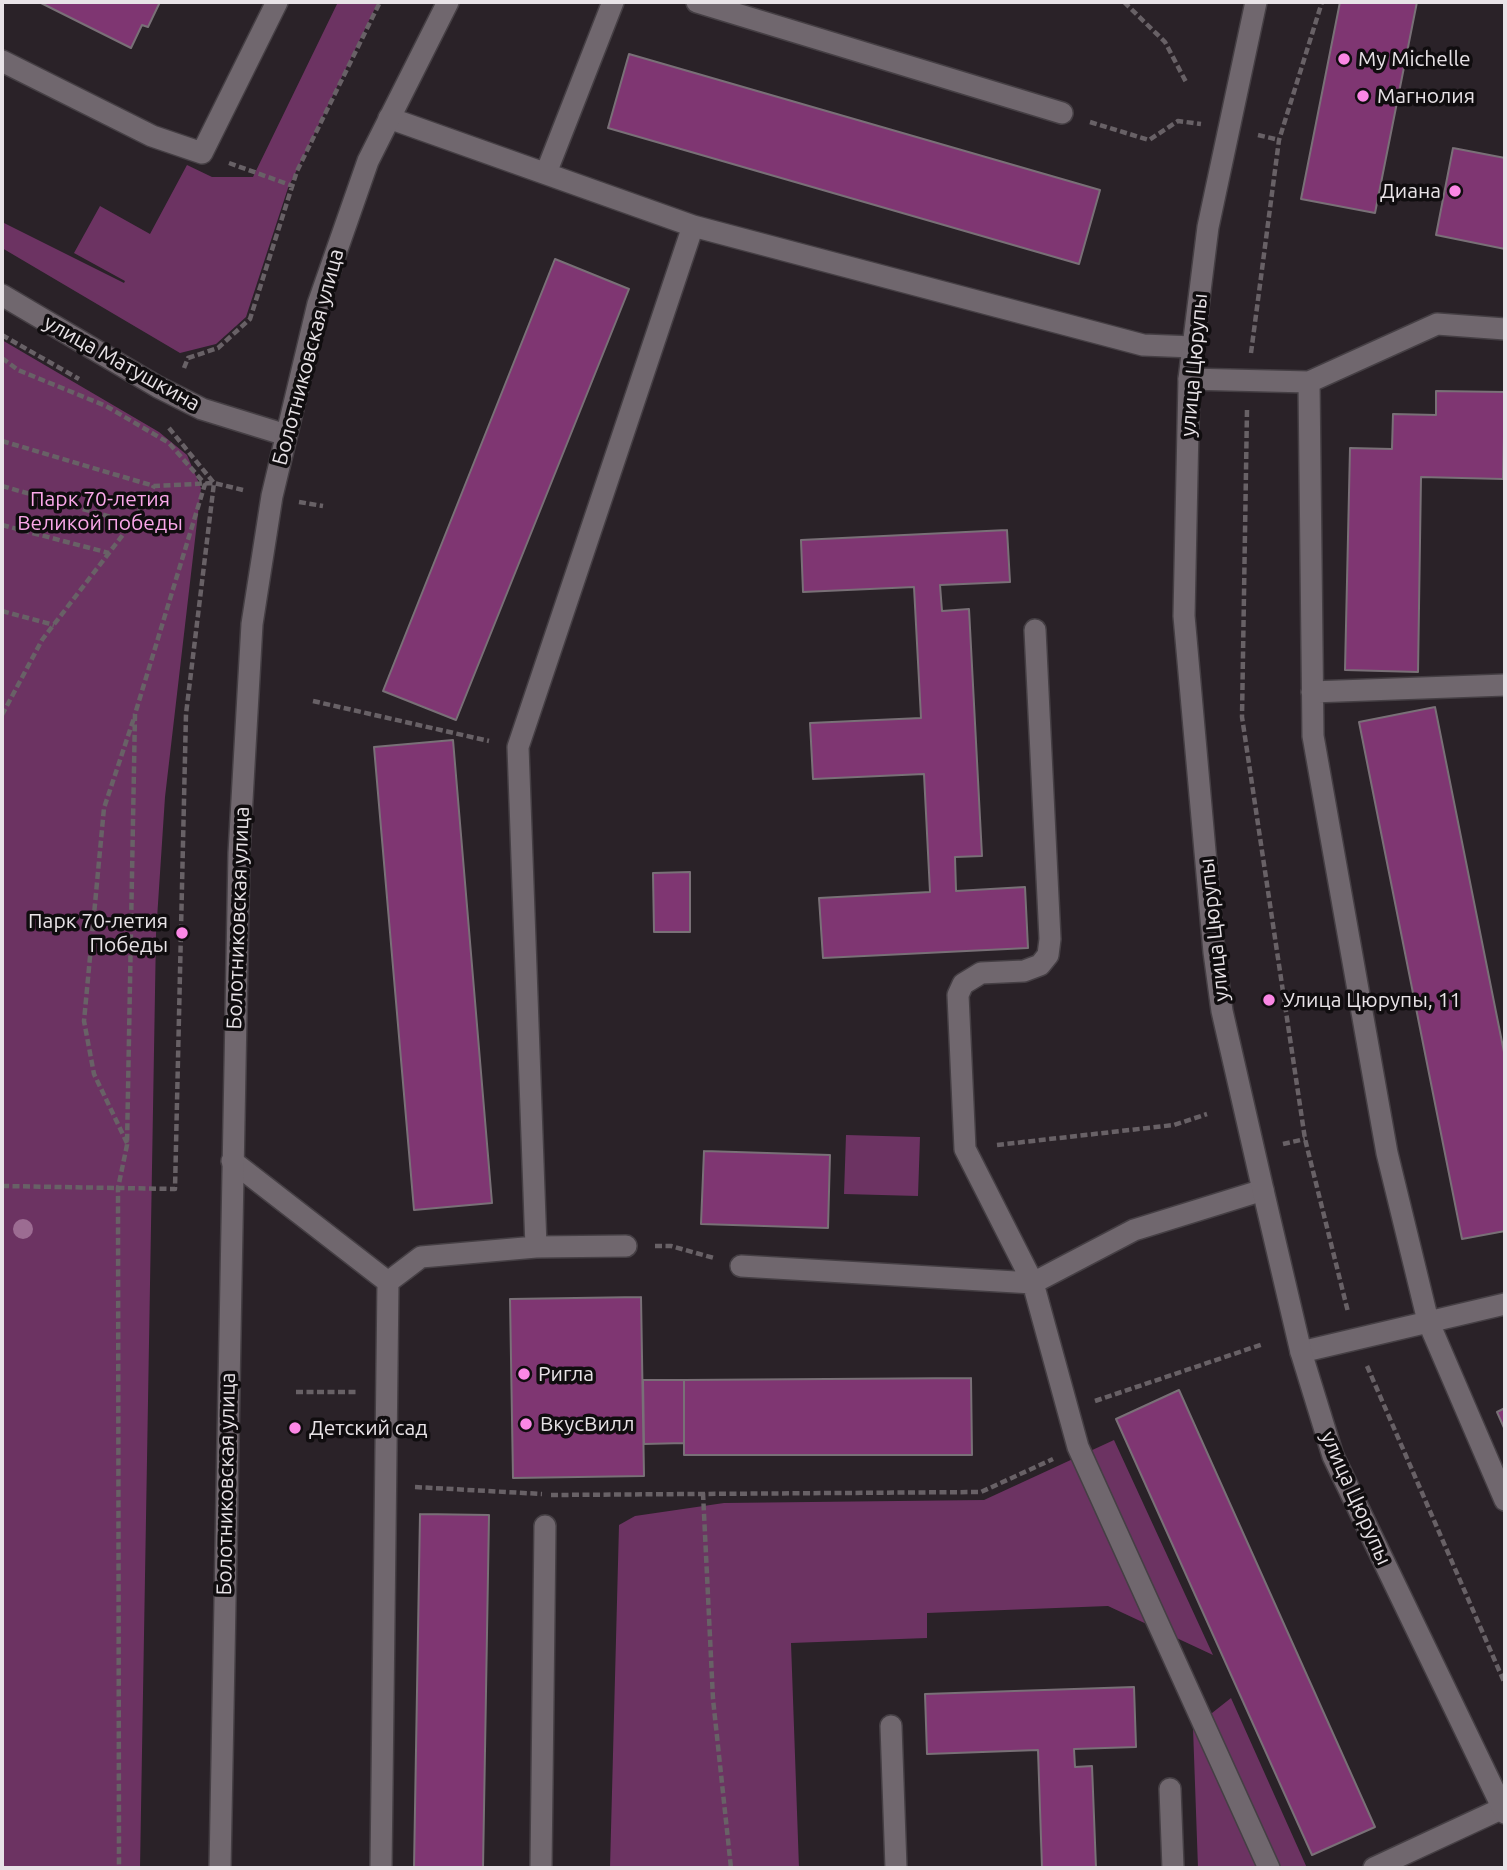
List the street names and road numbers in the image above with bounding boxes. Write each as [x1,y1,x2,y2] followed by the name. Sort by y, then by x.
[267,246,349,468] street label: Болотниковская улица
[1175,292,1213,438] street label: улица Цюрупы
[40,310,204,416] street label: улица Матушкина
[222,806,254,1030] street label: Болотниковская улица
[1194,857,1234,1003] street label: улица Цюрупы
[211,1372,241,1596] street label: Болотниковская улица
[1315,1427,1397,1569] street label: улица Цюрупы

